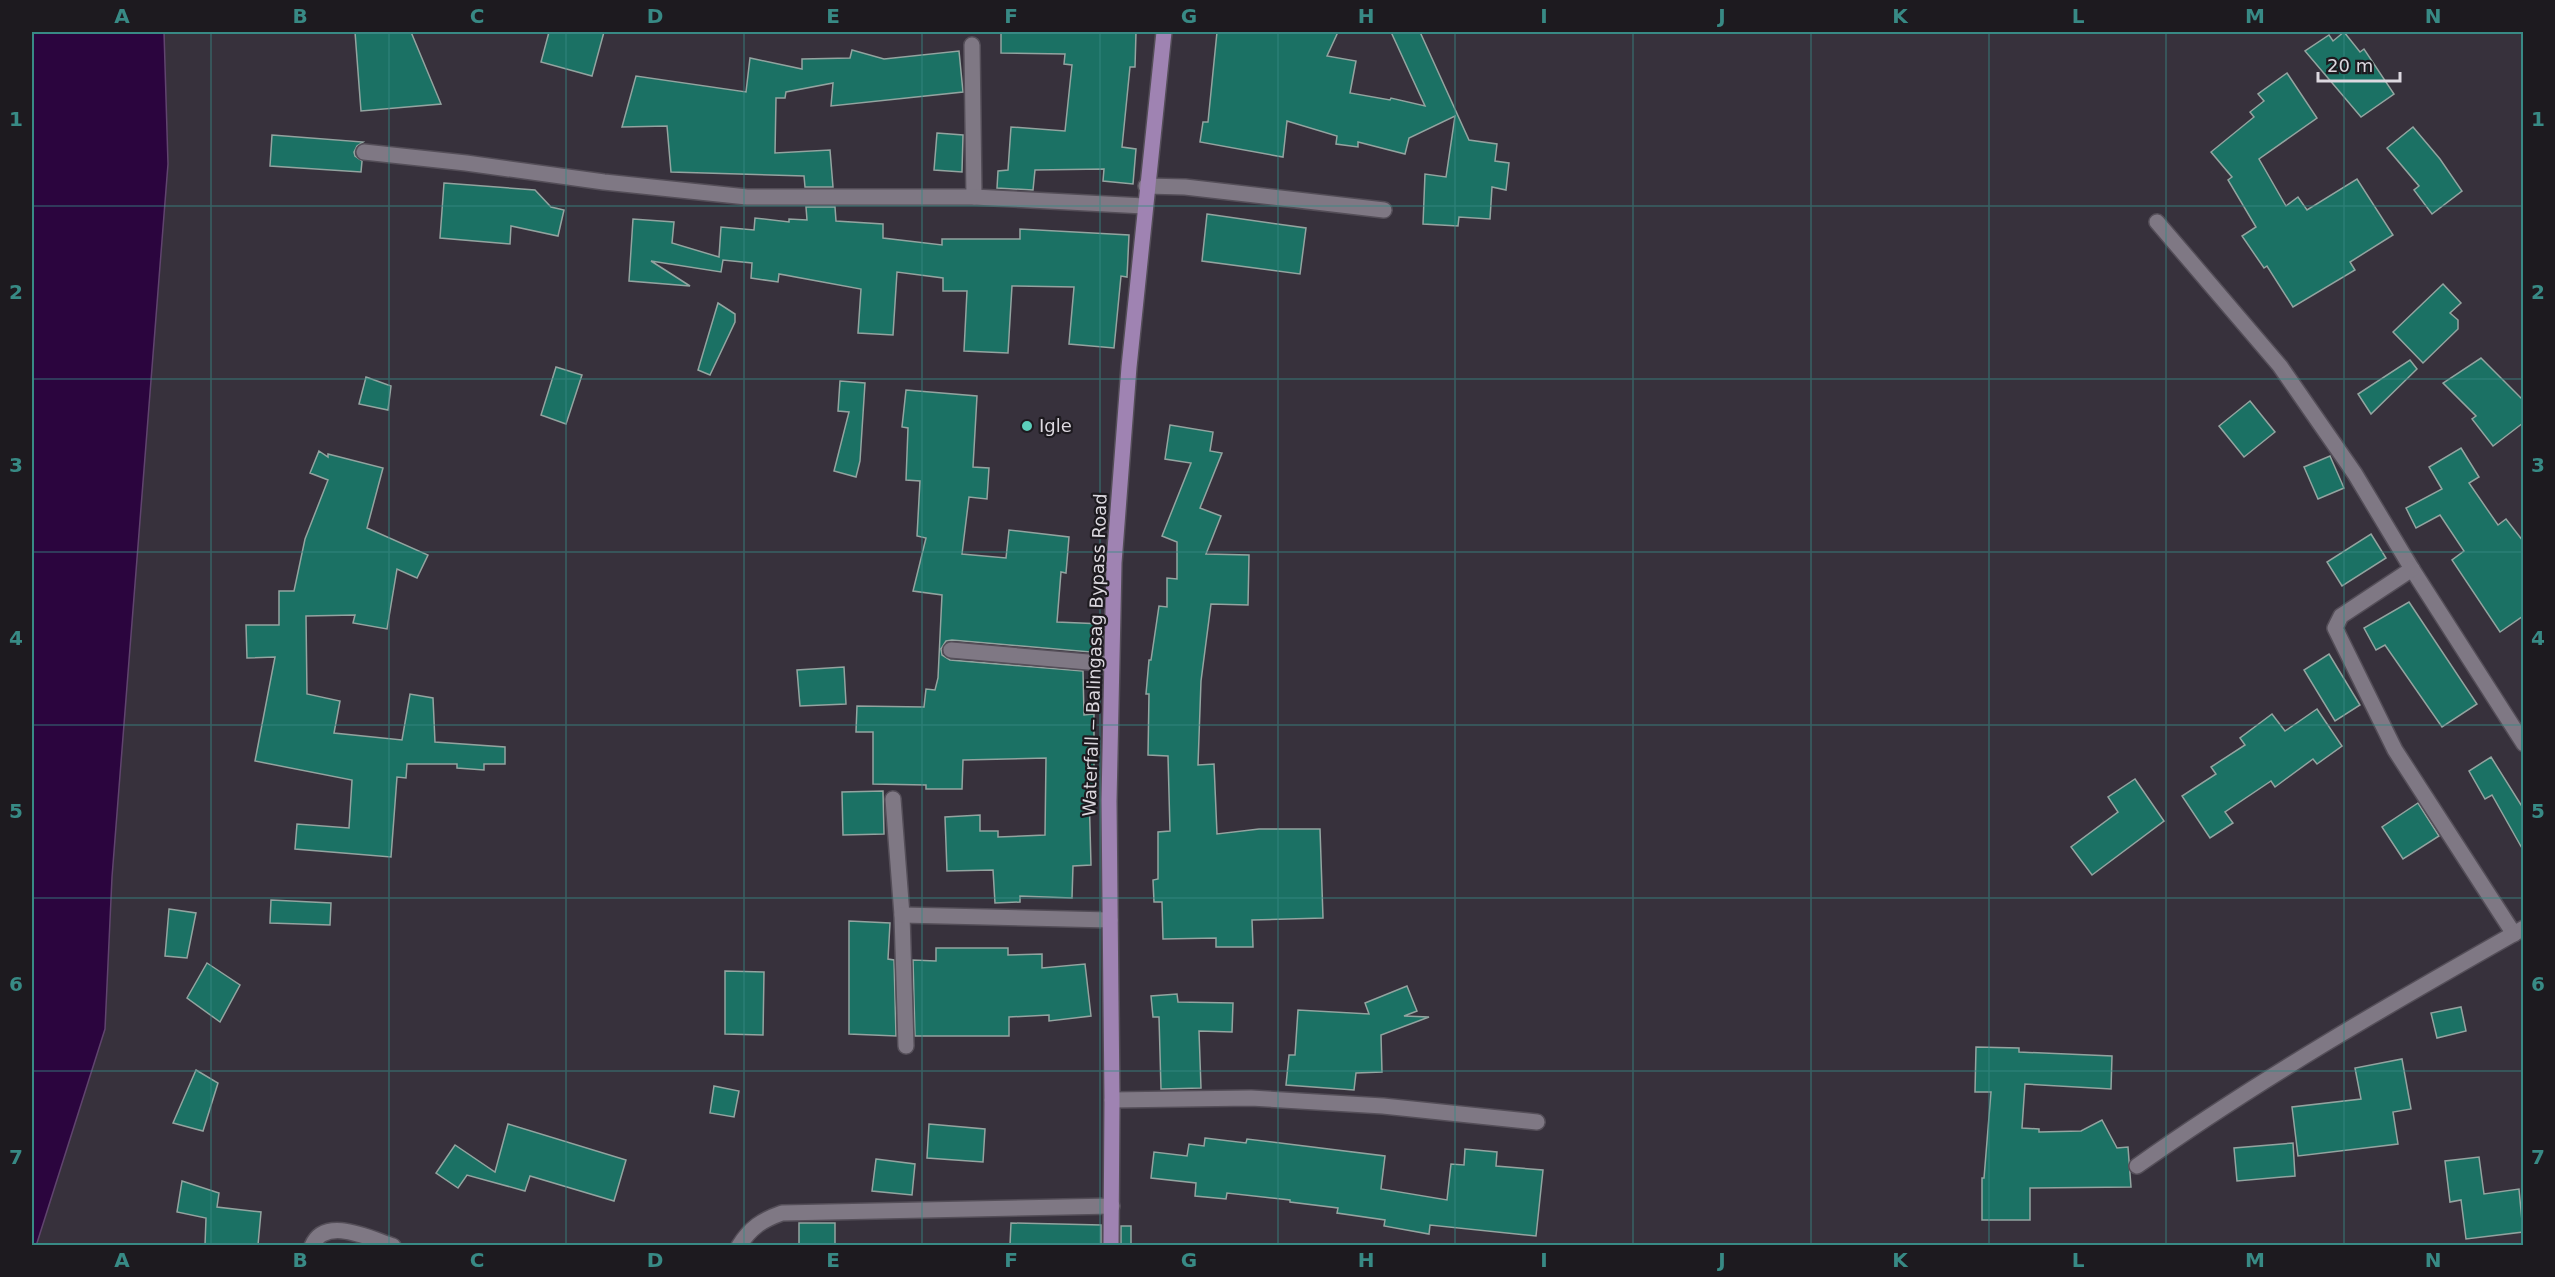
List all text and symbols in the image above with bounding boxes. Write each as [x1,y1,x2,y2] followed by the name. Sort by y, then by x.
[114,4,130,28] text: A
[292,4,308,28] text: B
[470,4,484,28] text: C
[647,4,663,28] text: D
[826,4,840,28] text: E
[1004,4,1018,28] text: F
[1181,4,1197,28] text: G
[1358,4,1374,28] text: H
[1540,4,1548,28] text: I
[1716,4,1726,28] text: J
[1892,4,1909,28] text: K
[2072,4,2085,28] text: L
[2245,4,2265,28] text: M
[2425,4,2441,28] text: N
[2318,45,2400,83] scale bar
[2327,55,2373,76] text: 20 m
[9,107,23,131] text: 1
[2531,107,2545,131] text: 1
[9,280,23,304] text: 2
[2531,280,2545,304] text: 2
[1039,415,1072,436] place label: Igle
[1020,419,1034,433] marker: Igle
[9,453,23,477] text: 3
[2531,453,2545,477] text: 3
[1078,493,1111,817] street label: Waterfall ‒ Balingasag Bypass Road
[9,626,23,650] text: 4
[2531,626,2545,650] text: 4
[9,799,23,823] text: 5
[2531,799,2545,823] text: 5
[9,972,23,996] text: 6
[2531,972,2545,996] text: 6
[9,1145,23,1169] text: 7
[2531,1145,2545,1169] text: 7
[114,1248,130,1272] text: A
[292,1248,308,1272] text: B
[470,1248,484,1272] text: C
[647,1248,663,1272] text: D
[826,1248,840,1272] text: E
[1004,1248,1018,1272] text: F
[1181,1248,1197,1272] text: G
[1358,1248,1374,1272] text: H
[1540,1248,1548,1272] text: I
[1716,1248,1726,1272] text: J
[1892,1248,1909,1272] text: K
[2072,1248,2085,1272] text: L
[2245,1248,2265,1272] text: M
[2425,1248,2441,1272] text: N

